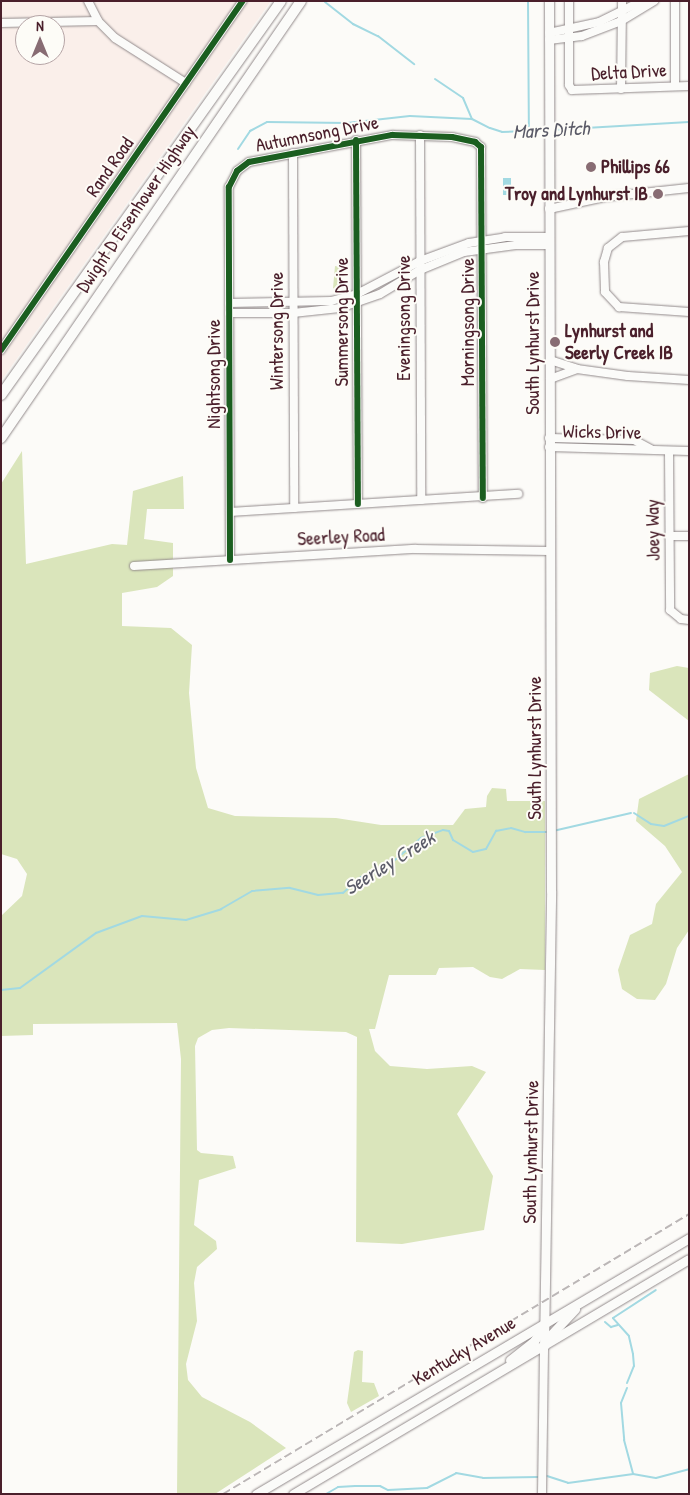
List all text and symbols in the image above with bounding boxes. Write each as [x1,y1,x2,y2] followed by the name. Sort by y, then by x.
[15,15,65,65] north arrow
[36,16,44,35] text: N
[591,59,667,85] street label: Delta Drive
[254,111,380,157] street label: Autumnsong Drive
[512,115,590,143] water label: Mars Ditch
[72,121,200,297] street label: Dwight D Eisenhower Highway
[81,133,139,201] street label: Rand Road
[601,156,670,178] place label: Phillips 66
[585,161,597,173] marker: Phillips 66
[505,183,648,205] place label: Troy and Lynhurst IB
[652,188,664,200] marker: Troy and Lynhurst IB
[393,255,415,381] street label: Eveningsong Drive
[331,257,353,387] street label: Summersong Drive
[457,258,479,386] street label: Morningsong Drive
[522,271,544,415] street label: South Lynhurst Drive
[266,272,288,390] street label: Wintersong Drive
[203,319,225,429] street label: Nightsong Drive
[565,320,673,364] place label: Lynhurst and Seerly Creek IB
[549,336,561,348] marker: Lynhurst and Seerly Creek IB
[562,420,642,444] street label: Wicks Drive
[641,499,665,561] street label: Joey Way
[297,523,385,551] street label: Seerley Road
[524,676,546,820] street label: South Lynhurst Drive
[339,825,439,899] water label: Seerley Creek
[518,1080,544,1224] street label: South Lynhurst Drive
[408,1311,520,1391] street label: Kentucky Avenue

